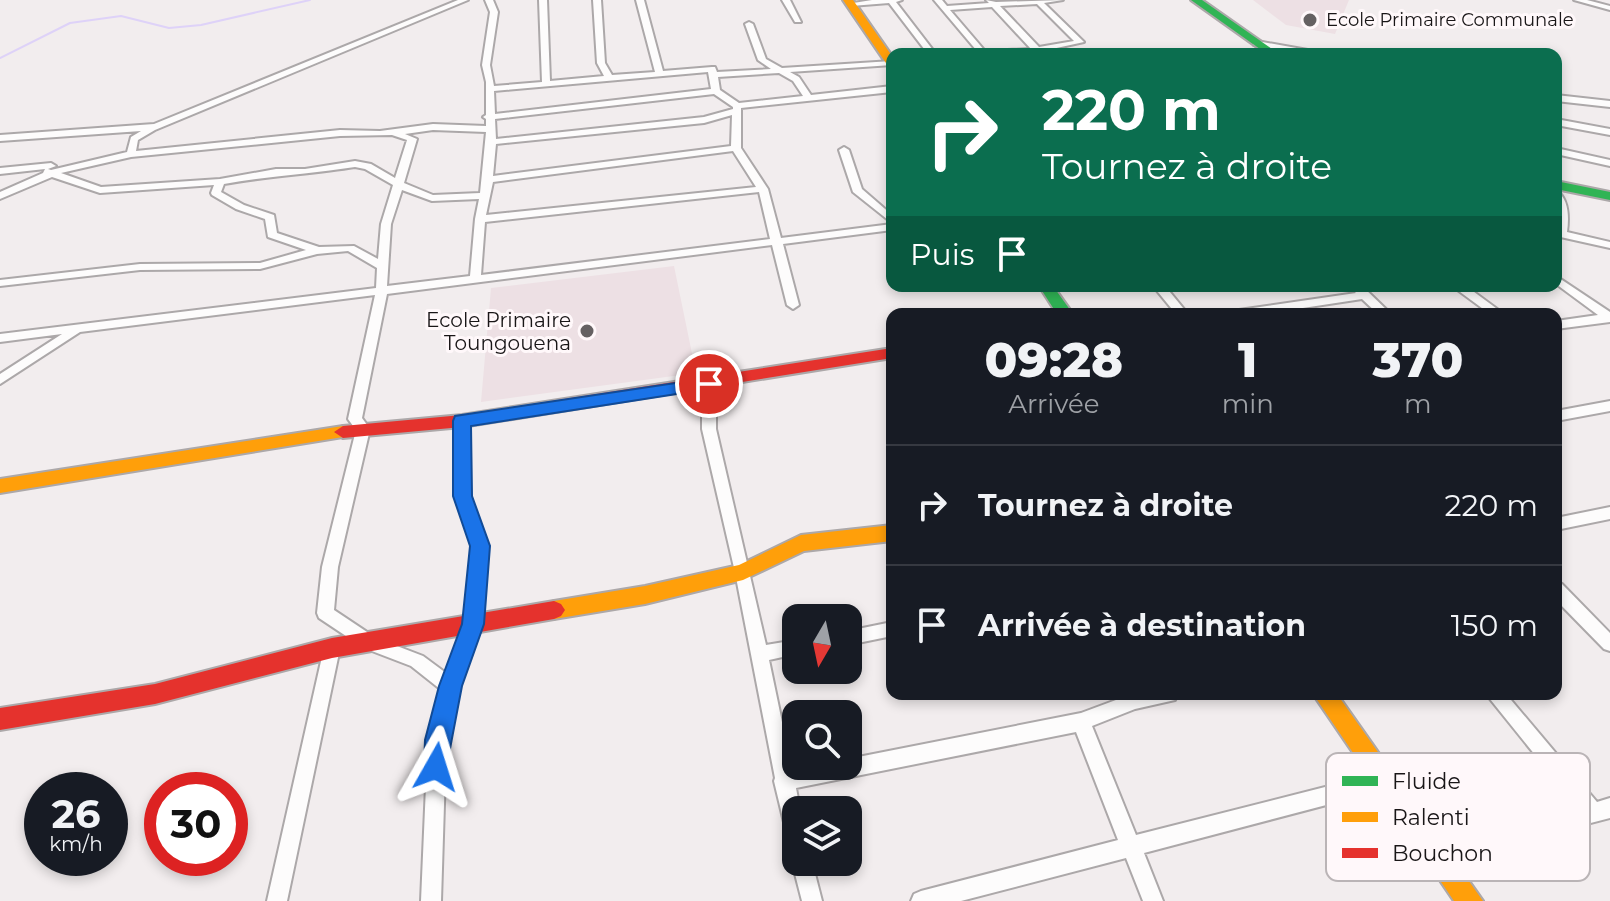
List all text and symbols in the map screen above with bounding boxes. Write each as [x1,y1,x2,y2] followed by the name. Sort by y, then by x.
[1326,9,1574,31] place label: Ecole Primaire Communale
[1301,11,1319,29] marker: Ecole Primaire Communale
[1042,76,1221,144] text: 220 m
[910,80,1014,184] icon: right
[1042,144,1332,188] text: Tournez à droite
[990,232,1034,276] icon: arrive
[910,236,974,273] text: Puis
[426,308,571,355] place label: Ecole Primaire Toungouena
[578,322,596,340] marker: Ecole Primaire Toungouena
[985,331,1123,389] text: 09:28
[1238,331,1258,389] text: 1
[1372,331,1463,389] text: 370
[675,350,743,418] pin
[687,362,731,406] icon: arrive
[1008,388,1099,420] text: Arrivée
[1222,388,1274,420] text: min
[1404,388,1432,420] text: m
[910,483,954,527] icon: right
[978,487,1233,524] text: Tournez à droite
[1444,487,1538,524] text: 220 m
[910,603,954,647] icon: arrive
[782,604,862,684] north arrow
[782,604,862,876] map controls
[978,607,1306,644] text: Arrivée à destination
[1451,607,1538,644] text: 150 m
[782,700,862,780] button: search
[394,725,478,809] position arrow
[1326,753,1590,881] legend
[1392,768,1461,795] text: Fluide
[144,772,248,876] speed limit sign: 30
[51,789,101,838] text: 26
[782,796,862,876] button: layers
[1392,804,1470,831] text: Ralenti
[49,832,103,856] text: km/h
[1392,840,1493,867] text: Bouchon

